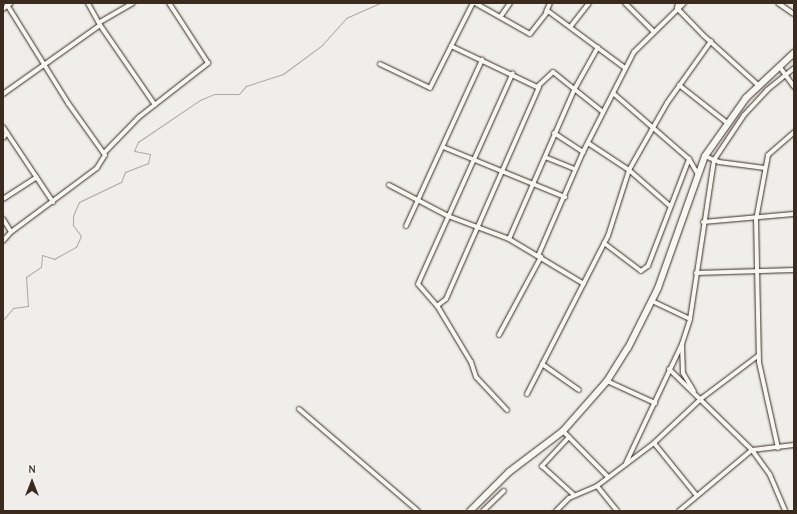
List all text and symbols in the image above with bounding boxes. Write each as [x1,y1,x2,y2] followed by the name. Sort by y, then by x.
[12,462,52,502] north arrow
[28,463,36,476] text: N

